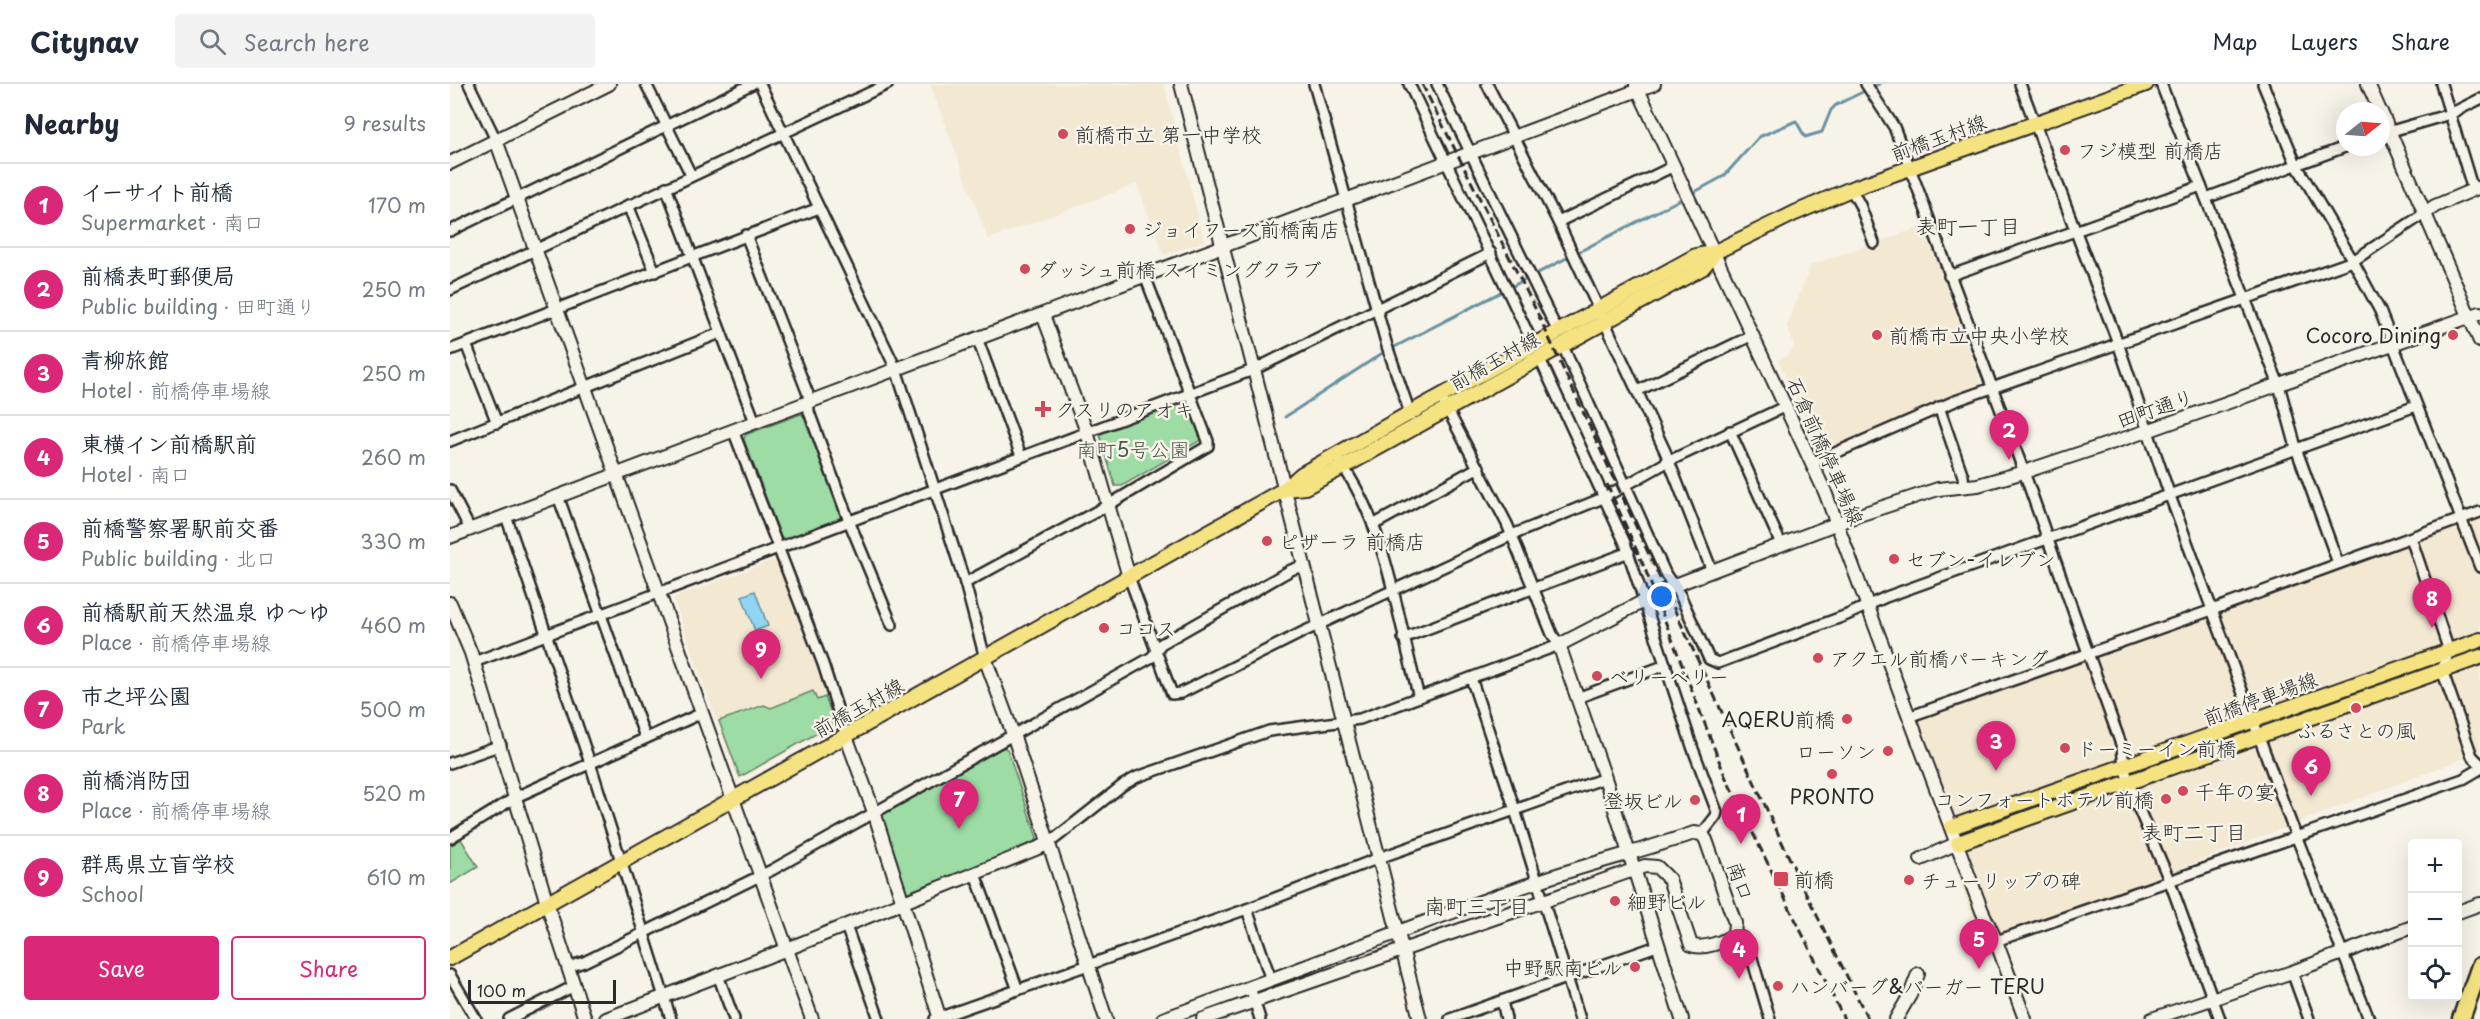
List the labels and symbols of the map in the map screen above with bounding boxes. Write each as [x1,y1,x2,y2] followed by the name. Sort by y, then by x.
[2336,102,2390,156] north arrow
[1886,106,1990,168] street label: 前橋玉村線
[1075,119,1262,149] place label: 前橋市立 第一中学校
[1056,127,1070,141] marker: 前橋市立 第一中学校
[2077,135,2224,165] place label: フジ模型 前橋店
[2058,143,2072,157] marker: フジ模型 前橋店
[1916,209,2021,241] district label: 表町一丁目
[1142,214,1340,244] place label: ジョイフーズ前橋南店
[1123,222,1137,236] marker: ジョイフーズ前橋南店
[1037,254,1322,284] place label: ダッシュ前橋 スイミングクラブ
[1018,262,1032,276] marker: ダッシュ前橋 スイミングクラブ
[1889,320,2069,350] place label: 前橋市立中央小学校
[2305,320,2441,350] place label: Cocoro Dining
[1443,323,1545,397] street label: 前橋玉村線
[1870,328,1884,342] marker: 前橋市立中央小学校
[2446,328,2460,342] marker: Cocoro Dining
[1780,372,1872,530] street label: 石倉前橋停車場線
[2112,381,2198,435] street label: 田町通り
[1055,394,1195,424] place label: クスリのアオキ
[1036,402,1050,416] marker: クスリのアオキ
[1990,410,2028,460] pin: 2
[1077,434,1189,464] park label: 南町5号公園
[1279,526,1426,556] place label: ピザーラ 前橋店
[1260,534,1274,548] marker: ピザーラ 前橋店
[1906,544,2056,574] place label: セブン-イレブン
[1887,552,1901,566] marker: セブン-イレブン
[2412,578,2452,628] pin: 8
[1647,582,1676,611] your location
[1116,613,1176,643] place label: ココス
[1097,621,1111,635] marker: ココス
[742,630,780,679] pin: 9
[1830,643,2049,673] place label: アクエル前橋パーキング
[1811,651,1825,665] marker: アクエル前橋パーキング
[1609,661,1729,691] place label: ベリーベリー
[2198,663,2322,733] street label: 前橋停車場線
[1590,669,1604,683] marker: ベリーベリー
[807,670,909,744] street label: 前橋玉村線
[2349,701,2363,715] marker: ふるさとの風
[1722,704,1835,734] place label: AQERU前橋
[1840,712,1854,726] marker: AQERU前橋
[2296,715,2416,745] place label: ふるさとの風
[1976,722,2016,771] pin: 3
[2077,733,2237,763] place label: ドーミーイン前橋
[1796,736,1876,766] place label: ローソン
[2058,741,2072,755] marker: ドーミーイン前橋
[1881,744,1895,758] marker: ローソン
[2292,746,2330,796] pin: 6
[1825,767,1839,781] marker: PRONTO
[2195,776,2275,806] place label: 千年の宴
[940,780,978,829] pin: 7
[1789,781,1875,811] place label: PRONTO
[1935,784,2154,814] place label: コンフォートホテル前橋
[2176,784,2190,798] marker: 千年の宴
[1603,785,1683,815] place label: 登坂ビル
[2159,792,2173,806] marker: コンフォートホテル前橋
[1688,793,1702,807] marker: 登坂ビル
[1722,794,1760,844] pin: 1
[2142,815,2247,847] district label: 表町二丁目
[1720,857,1762,905] street label: 南口
[1794,864,1834,894] place label: 前橋
[1921,865,2081,895] place label: チューリップの碑
[1772,870,1790,888] marker: 前橋
[1902,873,1916,887] marker: チューリップの碑
[1627,886,1707,916] place label: 細野ビル
[1425,889,1530,921] district label: 南町三丁目
[1608,894,1622,908] marker: 細野ビル
[1960,920,1999,969] pin: 5
[1720,930,1758,979] pin: 4
[1503,952,1623,982] place label: 中野駅南ビル
[1628,960,1642,974] marker: 中野駅南ビル
[1790,971,2045,1001] place label: ハンバーグ&バーガー TERU
[468,977,616,1004] scale bar
[1771,979,1785,993] marker: ハンバーグ&バーガー TERU

